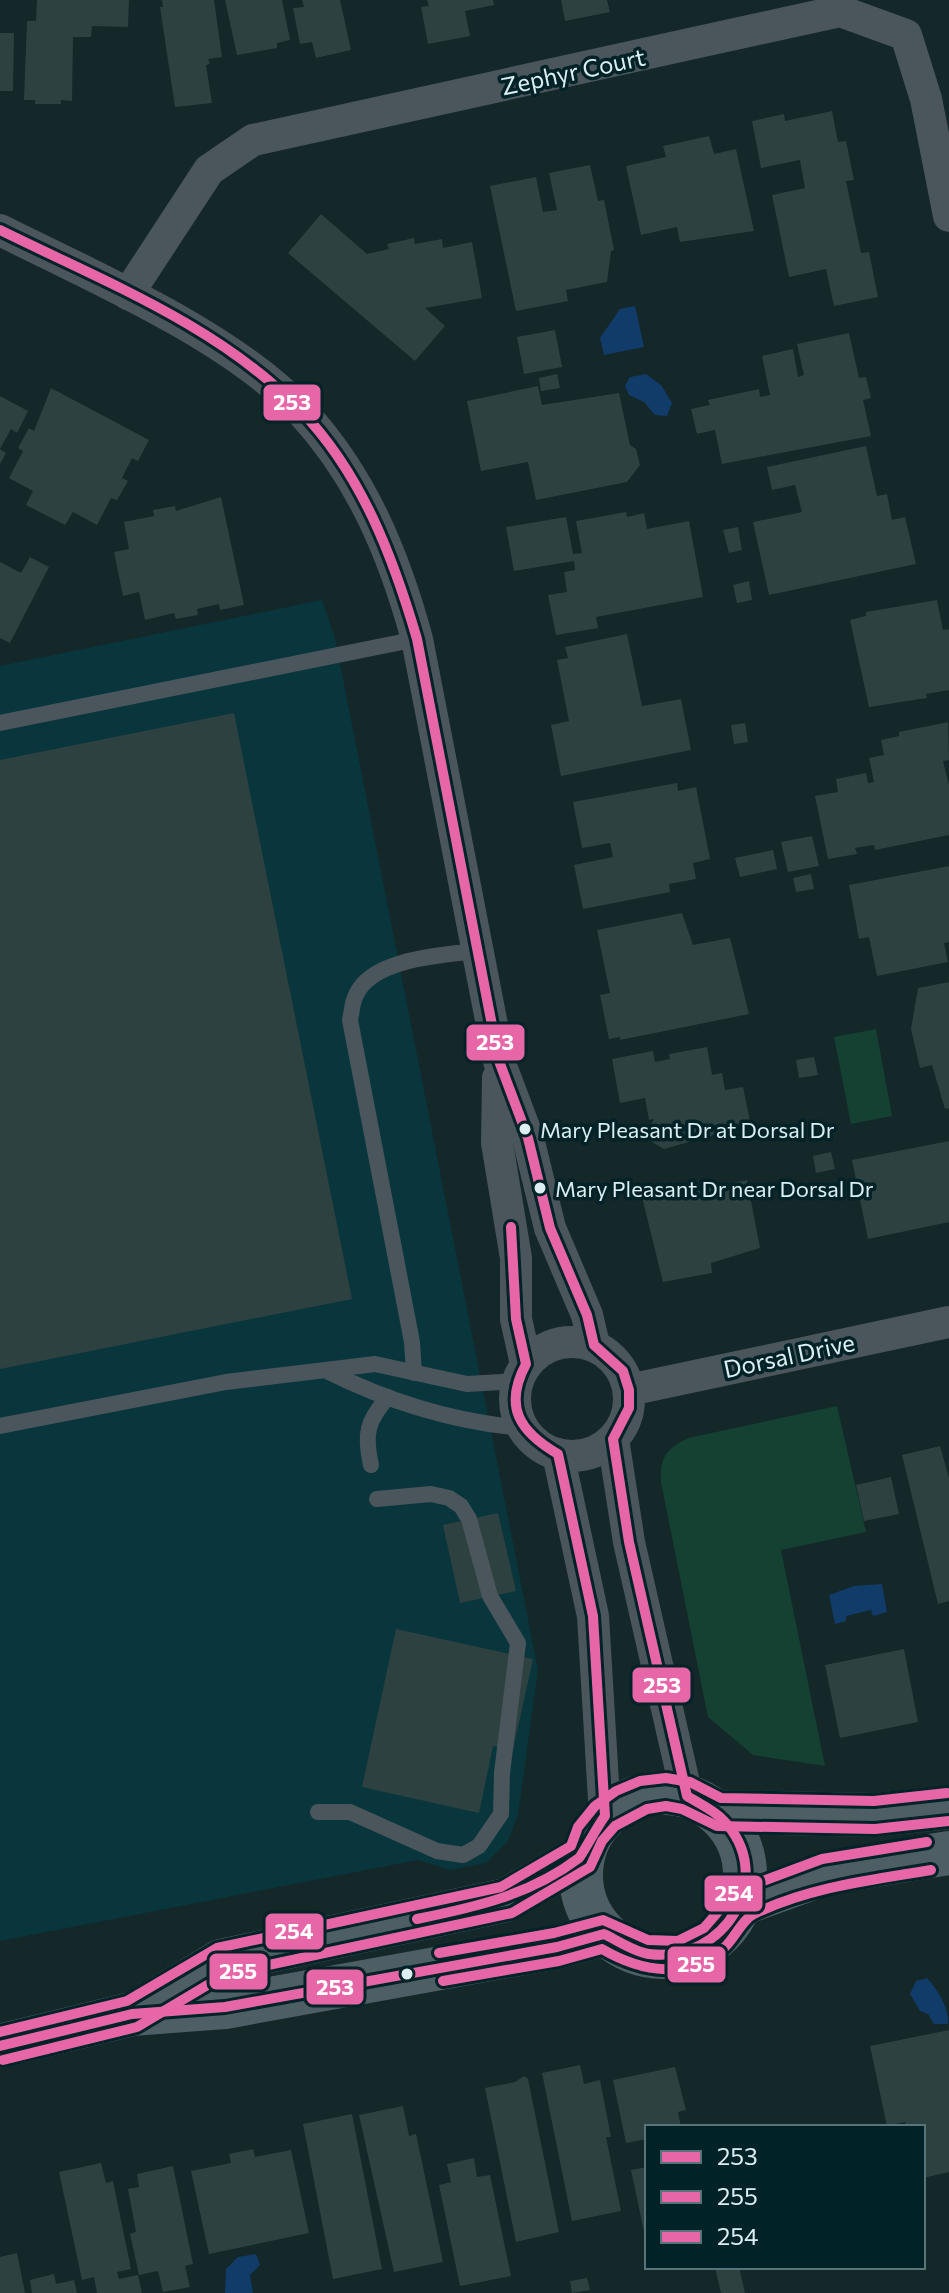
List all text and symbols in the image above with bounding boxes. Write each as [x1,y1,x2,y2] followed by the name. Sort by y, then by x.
[498,42,648,100] street label: Zephyr Court
[262,383,322,422] line badge: 253
[273,388,311,415] text: 253
[465,1023,526,1062] line badge: 253
[476,1028,514,1055] text: 253
[540,1116,835,1143] place label: Mary Pleasant Dr at Dorsal Dr
[517,1121,533,1137] marker: Mary Pleasant Dr at Dorsal Dr
[555,1175,874,1202] place label: Mary Pleasant Dr near Dorsal Dr
[532,1180,548,1196] marker: Mary Pleasant Dr near Dorsal Dr
[721,1327,857,1383] street label: Dorsal Drive
[631,1666,692,1704] line badge: 253
[643,1671,681,1698] text: 253
[703,1874,764,1913] line badge: 254
[715,1879,753,1906] text: 254
[264,1912,325,1951] line badge: 254
[275,1917,313,1944] text: 254
[666,1945,727,1984] line badge: 255
[677,1950,715,1977] text: 255
[208,1952,269,1991] line badge: 255
[219,1957,257,1984] text: 255
[399,1966,415,1982] unlabelled marker
[305,1968,365,2006] line badge: 253
[316,1973,354,2000] text: 253
[645,2125,925,2269] legend
[717,2141,758,2170] text: 253
[717,2181,758,2210] text: 255
[717,2221,759,2250] text: 254

